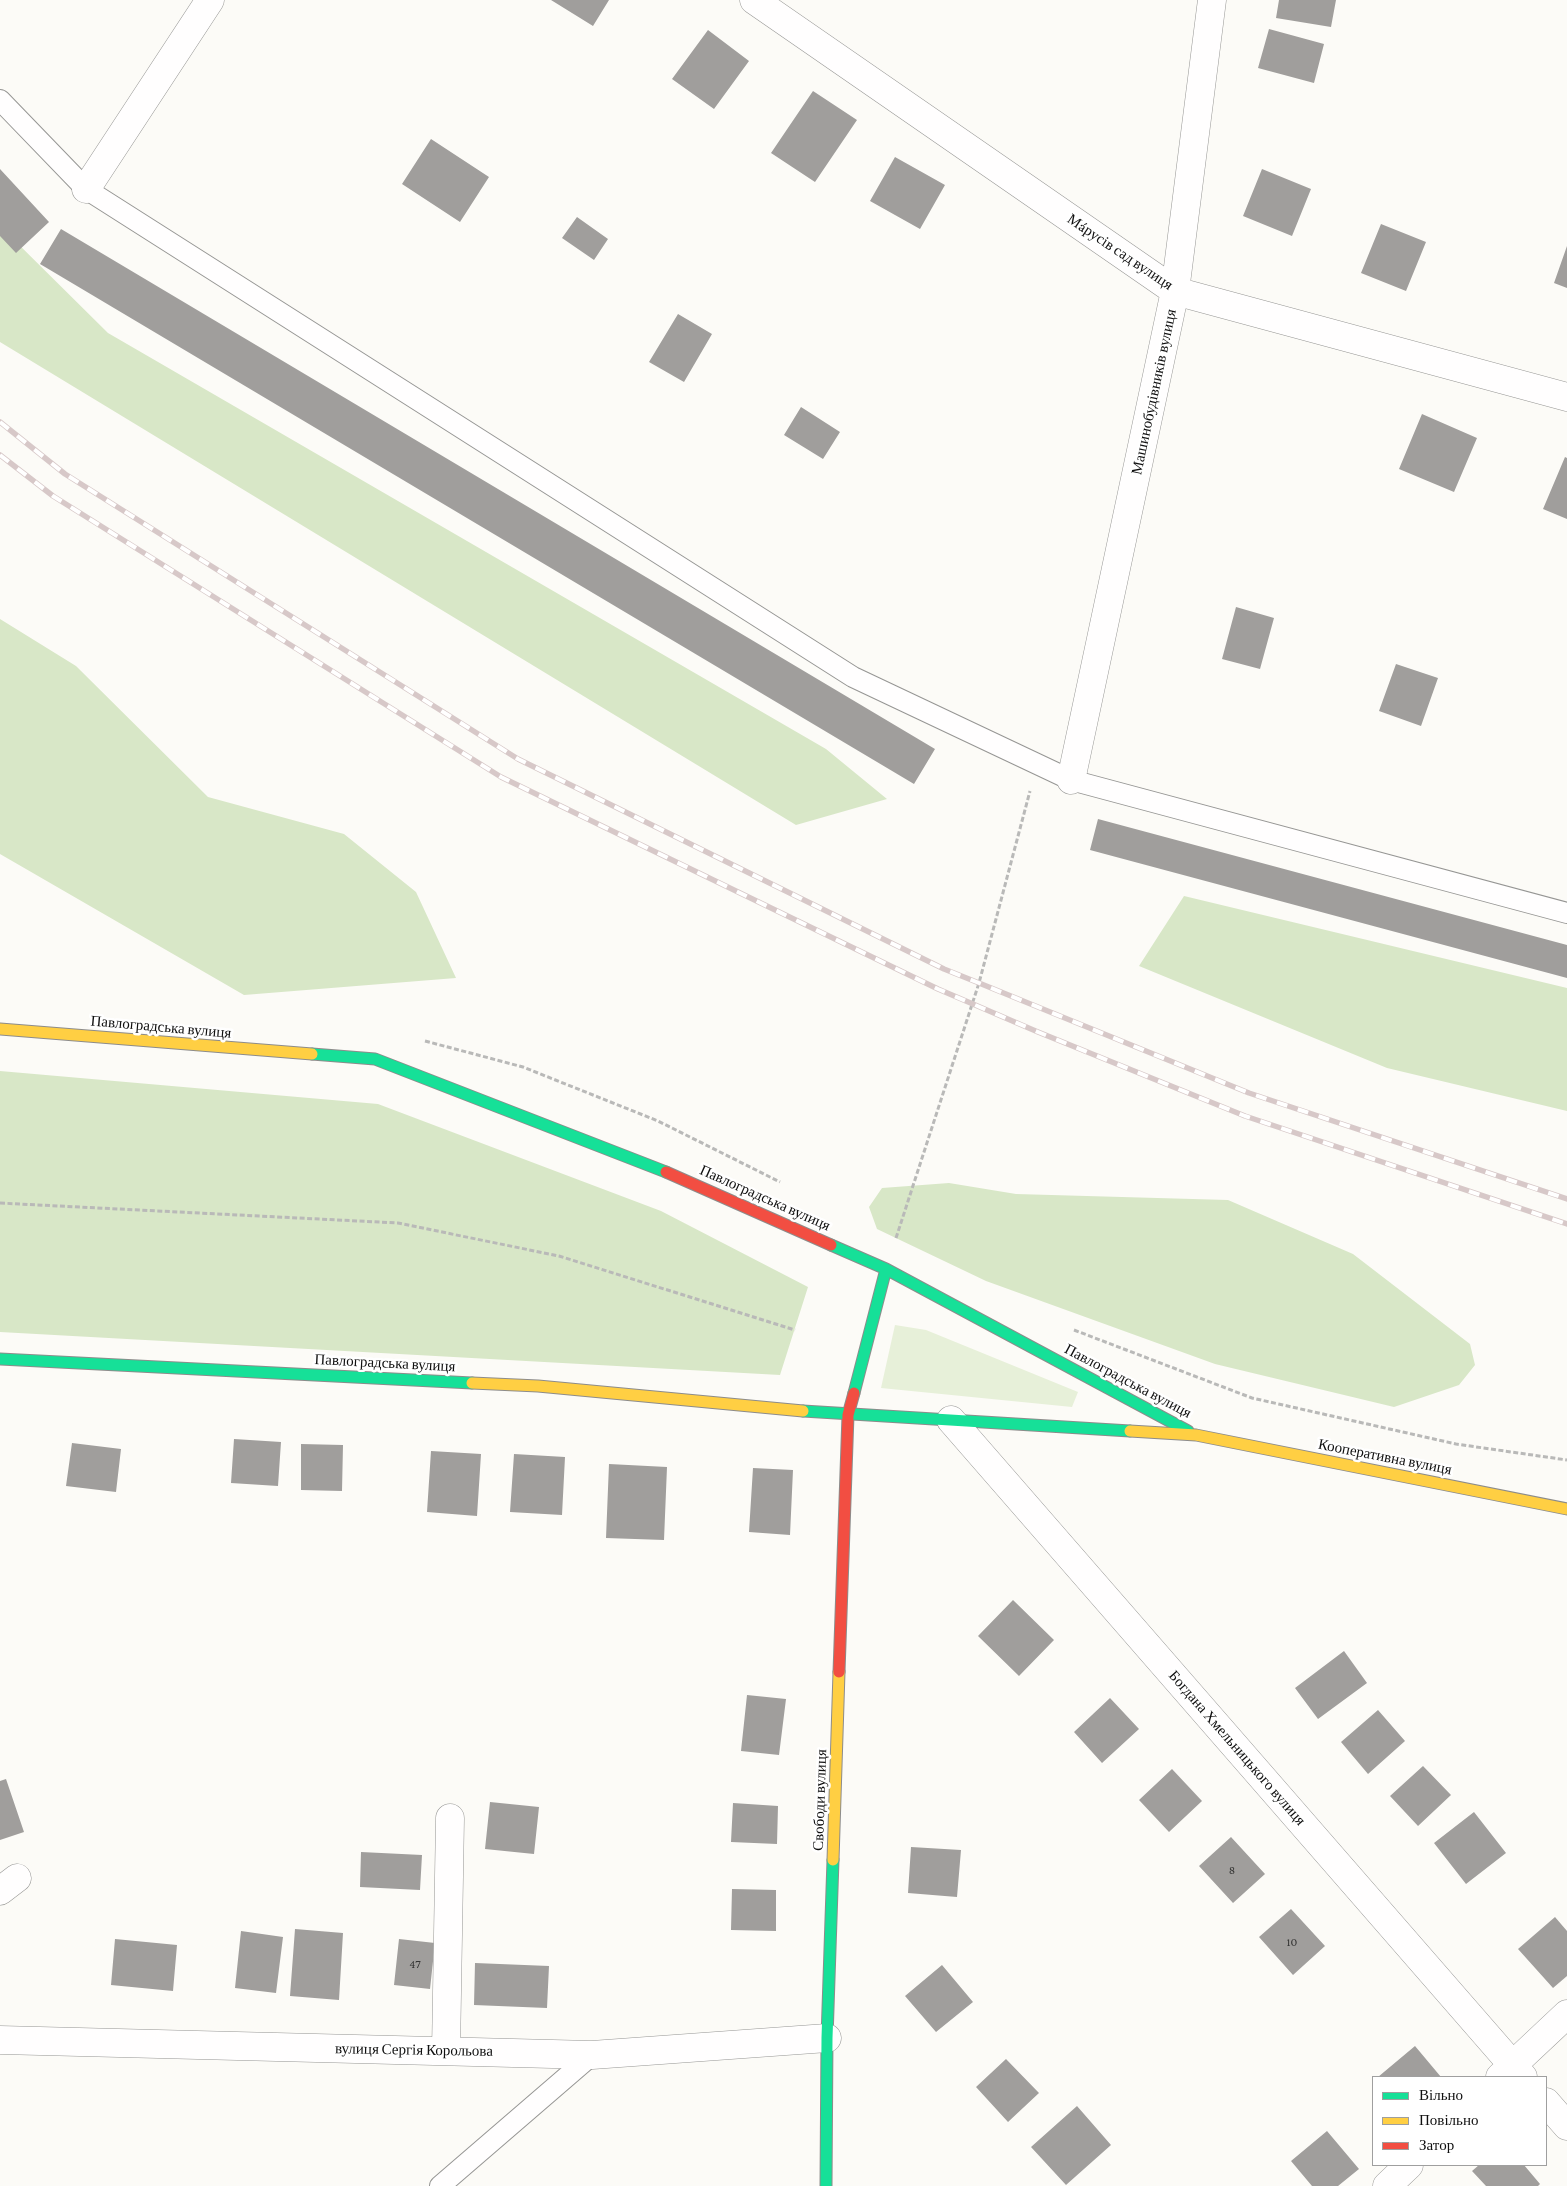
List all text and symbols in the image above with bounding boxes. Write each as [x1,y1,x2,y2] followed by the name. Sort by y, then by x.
[1064,210,1176,294] street label: Мáрусів сад вулиця
[1128,308,1180,476] street label: Машинобудівників вулиця
[90,1012,232,1042] street label: Павлоградська вулиця
[697,1161,833,1235] street label: Павлоградська вулиця
[1061,1340,1195,1422] street label: Павлоградська вулиця
[314,1350,456,1376] street label: Павлоградська вулиця
[1317,1435,1453,1479] street label: Кооперативна вулиця
[1165,1667,1309,1829] street label: Богдана Хмельницького вулиця
[809,1749,831,1851] street label: Свободи вулиця
[1229,1863,1235,1877] house number: 8
[1287,1935,1297,1949] house number: 10
[409,1957,421,1971] house number: 47
[335,2040,493,2060] street label: вулиця Сергія Корольова
[1372,2076,1547,2166] legend
[1419,2087,1463,2103] text: Вільно
[1419,2112,1478,2128] text: Повільно
[1419,2137,1454,2153] text: Затор

